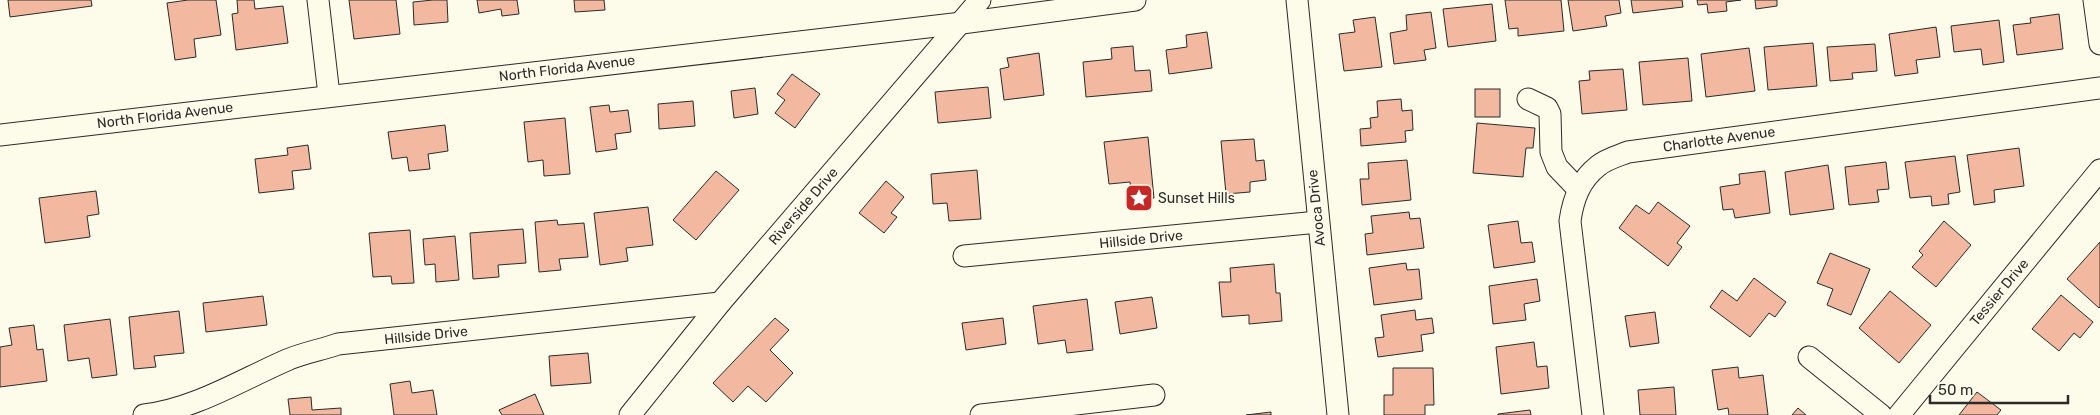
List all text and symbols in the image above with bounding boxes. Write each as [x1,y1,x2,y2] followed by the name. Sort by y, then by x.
[498,52,636,85] street label: North Florida Avenue
[96,99,234,132] street label: North Florida Avenue
[1662,123,1776,156] street label: Charlotte Avenue
[765,164,842,249] street label: Riverside Drive
[1304,169,1329,247] street label: Avoca Drive
[1124,183,1154,213] place icon: Sunset Hills
[1158,190,1235,207] place label: Sunset Hills
[1098,227,1184,252] street label: Hillside Drive
[1966,255,2032,329] street label: Tessier Drive
[383,323,469,348] street label: Hillside Drive
[1930,372,2068,404] scale bar
[1938,381,1973,399] text: 50 m

